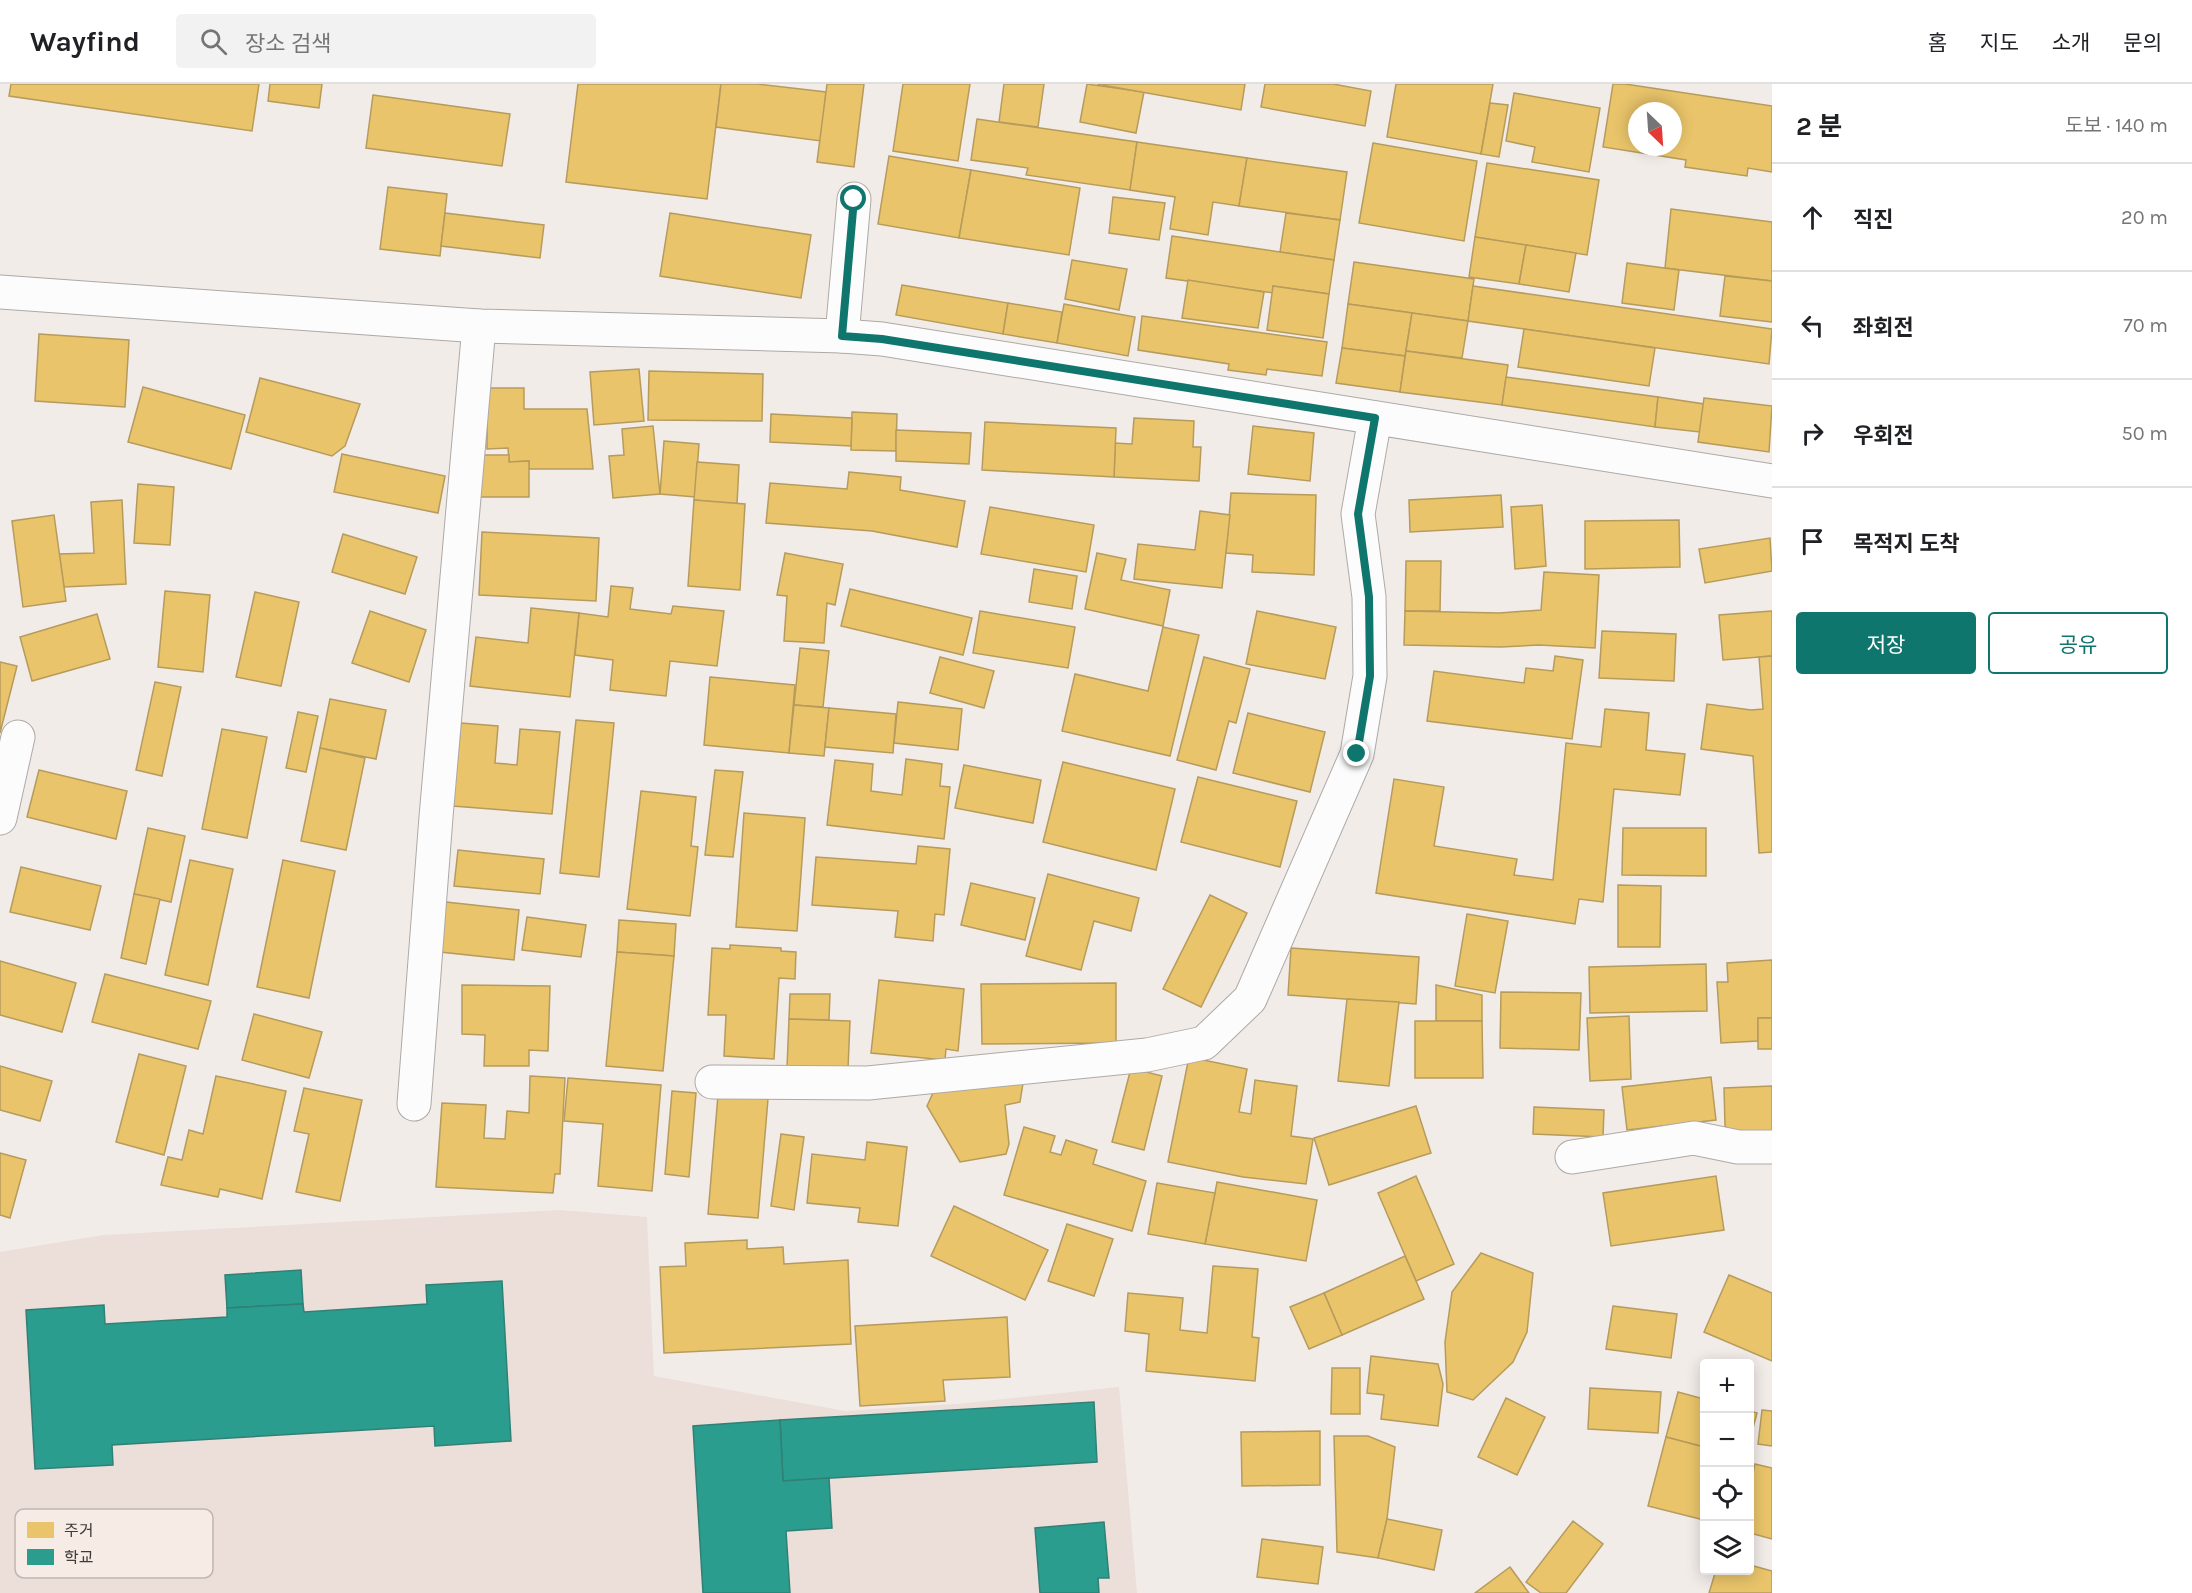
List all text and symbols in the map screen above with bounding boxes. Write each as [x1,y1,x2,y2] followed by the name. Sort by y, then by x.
[176,14,596,68] search box
[30,25,140,58] text: Wayfind
[197,25,230,58] icon: search
[245,31,331,57] text: 장소 검색
[1928,31,1947,55] text: 홈
[1980,31,2019,55] text: 지도
[2052,31,2090,55] text: 소개
[2123,31,2162,55] text: 문의
[1628,102,1682,156] north arrow
[1796,111,1842,142] text: 2 분
[2065,114,2168,137] text: 도보 · 140 m
[840,185,866,211] route start
[1796,201,1829,234] icon: ahead
[2121,206,2168,229] text: 20 m
[1853,207,1893,233] text: 직진
[1796,309,1829,342] icon: left
[2123,314,2168,337] text: 70 m
[1853,315,1914,341] text: 좌회전
[1796,417,1829,450] icon: right
[2121,422,2168,445] text: 50 m
[1853,423,1914,449] text: 우회전
[1796,525,1829,558] icon: arrive
[1853,531,1960,557] text: 목적지 도착
[1796,612,1976,674] button: 저장
[1988,612,2168,674] button: 공유
[1343,740,1369,766] route end
[1700,1359,1754,1575] map controls
[1700,1359,1754,1413] button: +
[1700,1413,1754,1467] button: −
[1700,1467,1754,1521] button: locate
[15,1509,213,1578] legend
[64,1521,93,1540] text: 주거
[1700,1521,1754,1575] button: layers
[64,1548,93,1567] text: 학교

